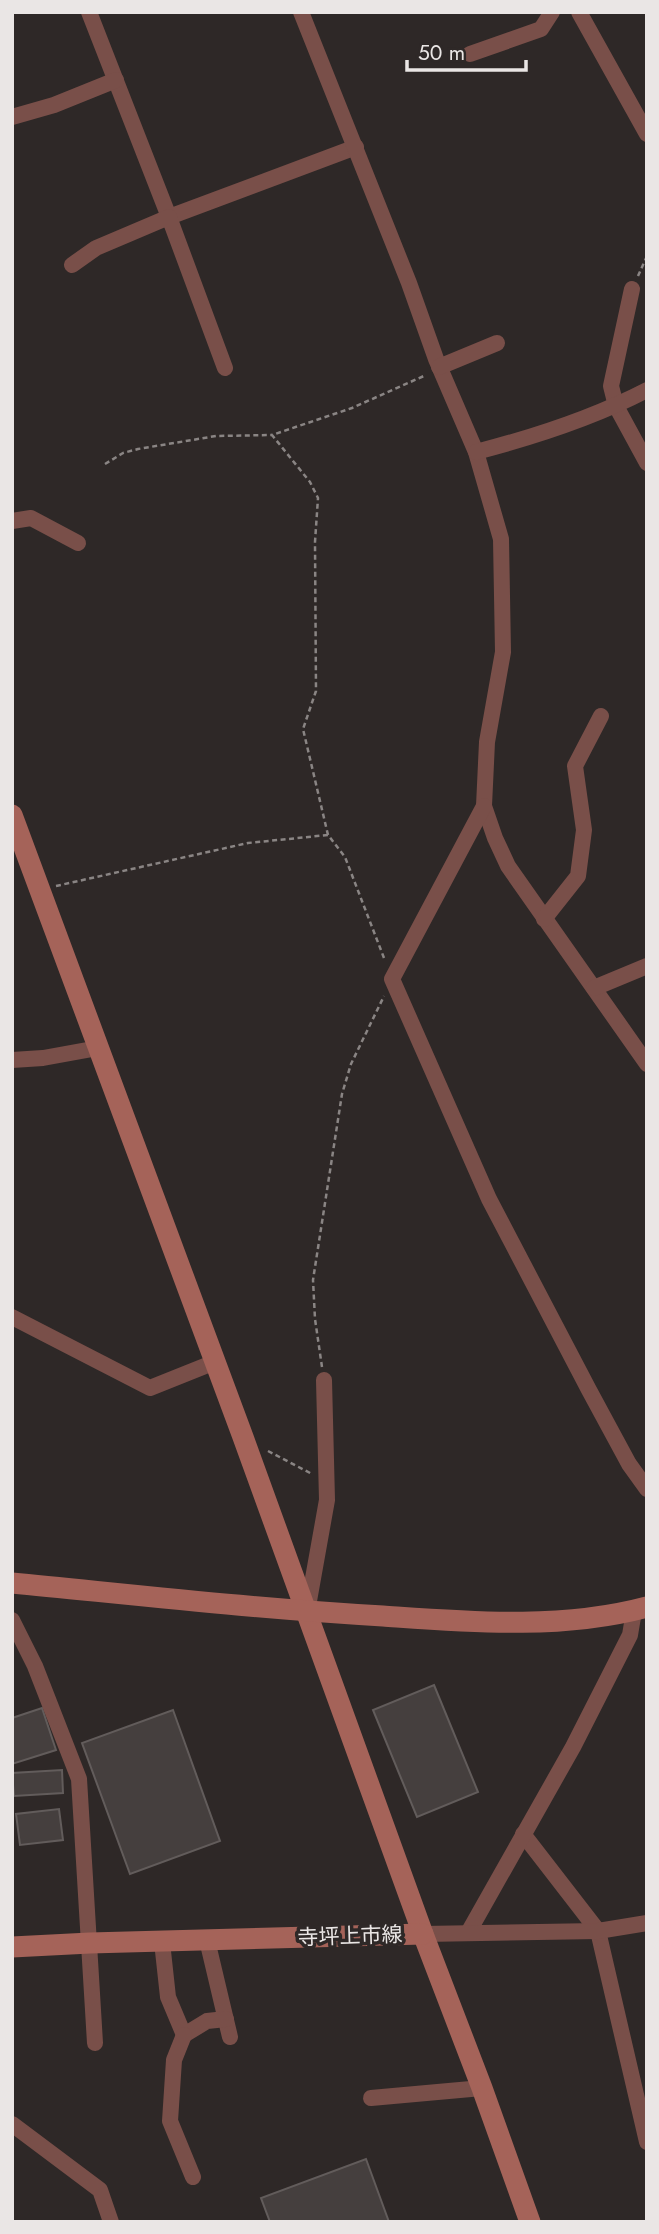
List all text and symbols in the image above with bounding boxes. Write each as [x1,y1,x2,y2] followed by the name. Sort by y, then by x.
[407,28,526,72] scale bar
[418,38,465,68] text: 50 m
[297,1919,403,1953] street label: 寺坪上市線

